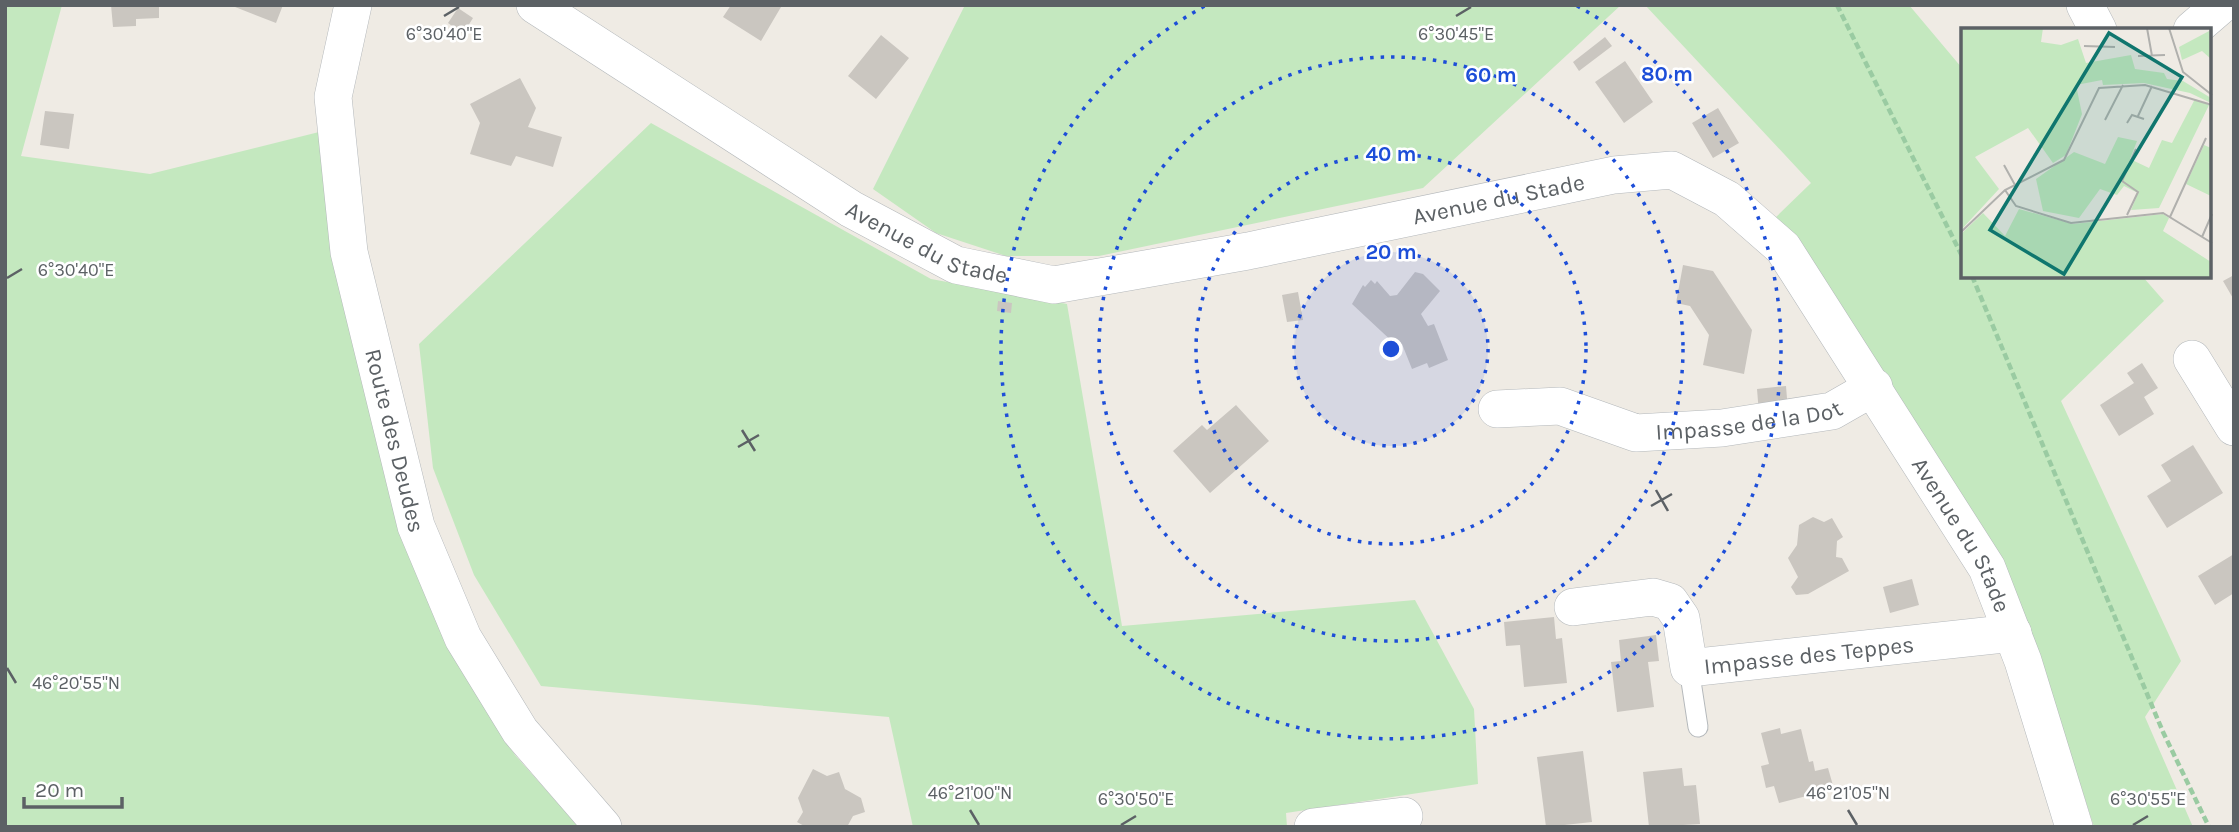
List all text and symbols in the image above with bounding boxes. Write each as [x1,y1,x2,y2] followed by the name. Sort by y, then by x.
[406,23,482,45] text: 6°30'40"E
[1418,23,1494,45] text: 6°30'45"E
[1961,28,2211,278] inset map
[1641,62,1693,86] text: 80 m
[1465,63,1517,87] text: 60 m
[1365,142,1417,166] text: 40 m
[1410,168,1587,230] street label: Avenue du Stade
[841,195,1010,289] street label: Avenue du Stade
[1365,240,1417,264] text: 20 m
[38,259,114,281] text: 6°30'40"E
[1379,337,1403,361] centre of rings
[360,346,431,535] street label: Route des Deudes
[1655,394,1847,445] street label: Impasse de la Dot
[1906,452,2016,616] street label: Avenue du Stade
[1703,630,1915,680] street label: Impasse des Teppes
[32,672,120,694] text: 46°20'55"N
[24,766,122,810] scale bar
[35,778,84,802] text: 20 m
[928,782,1012,804] text: 46°21'00"N
[1806,782,1890,804] text: 46°21'05"N
[1098,788,1174,810] text: 6°30'50"E
[2110,788,2186,810] text: 6°30'55"E

